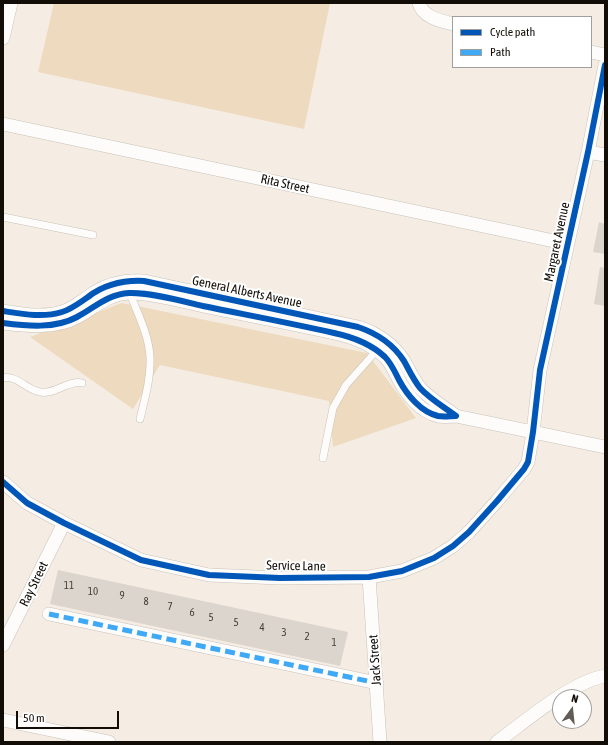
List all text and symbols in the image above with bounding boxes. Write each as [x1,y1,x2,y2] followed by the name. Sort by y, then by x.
[452,16,592,68] legend
[490,25,535,39] text: Cycle path
[490,45,511,59] text: Path
[259,171,311,197] street label: Rita Street
[541,201,573,283] street label: Margaret Avenue
[191,273,303,311] street label: General Alberts Avenue
[266,558,326,574] street label: Service Lane
[16,559,52,609] street label: Ray Street
[64,579,74,593] house number: 11
[88,585,98,599] house number: 10
[119,589,125,603] house number: 9
[143,595,149,609] house number: 8
[167,600,173,614] house number: 7
[189,606,195,620] house number: 6
[208,611,214,625] house number: 5
[233,616,239,630] house number: 5
[259,621,265,635] house number: 4
[281,626,287,640] house number: 3
[304,630,310,644] house number: 2
[365,634,385,686] street label: Jack Street
[331,636,337,650] house number: 1
[552,689,592,729] north arrow
[570,692,580,705] text: N
[18,703,121,729] scale bar
[23,711,45,725] text: 50 m

